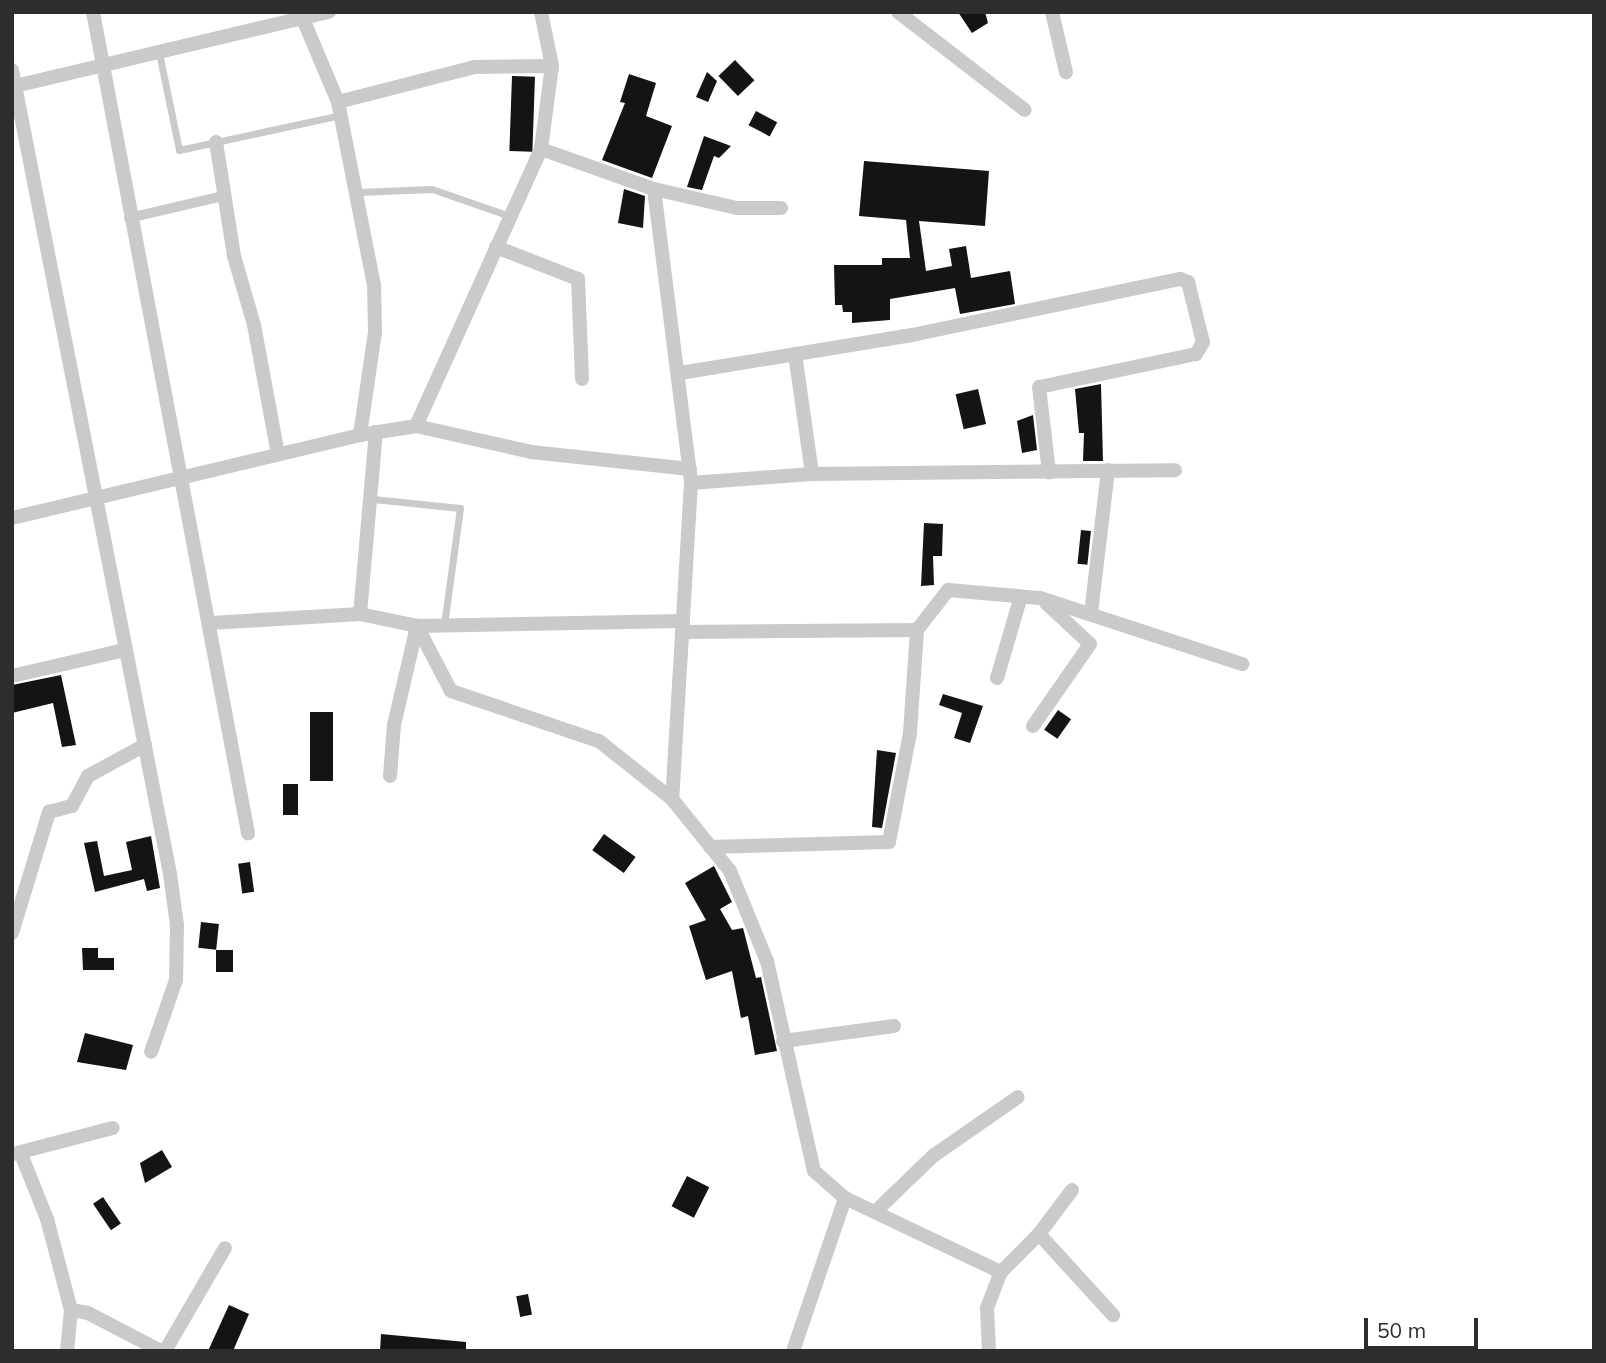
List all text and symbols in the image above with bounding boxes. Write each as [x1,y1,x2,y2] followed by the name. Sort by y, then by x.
[1368,1304,1482,1348] scale bar
[1377,1317,1426,1343] text: 50 m

